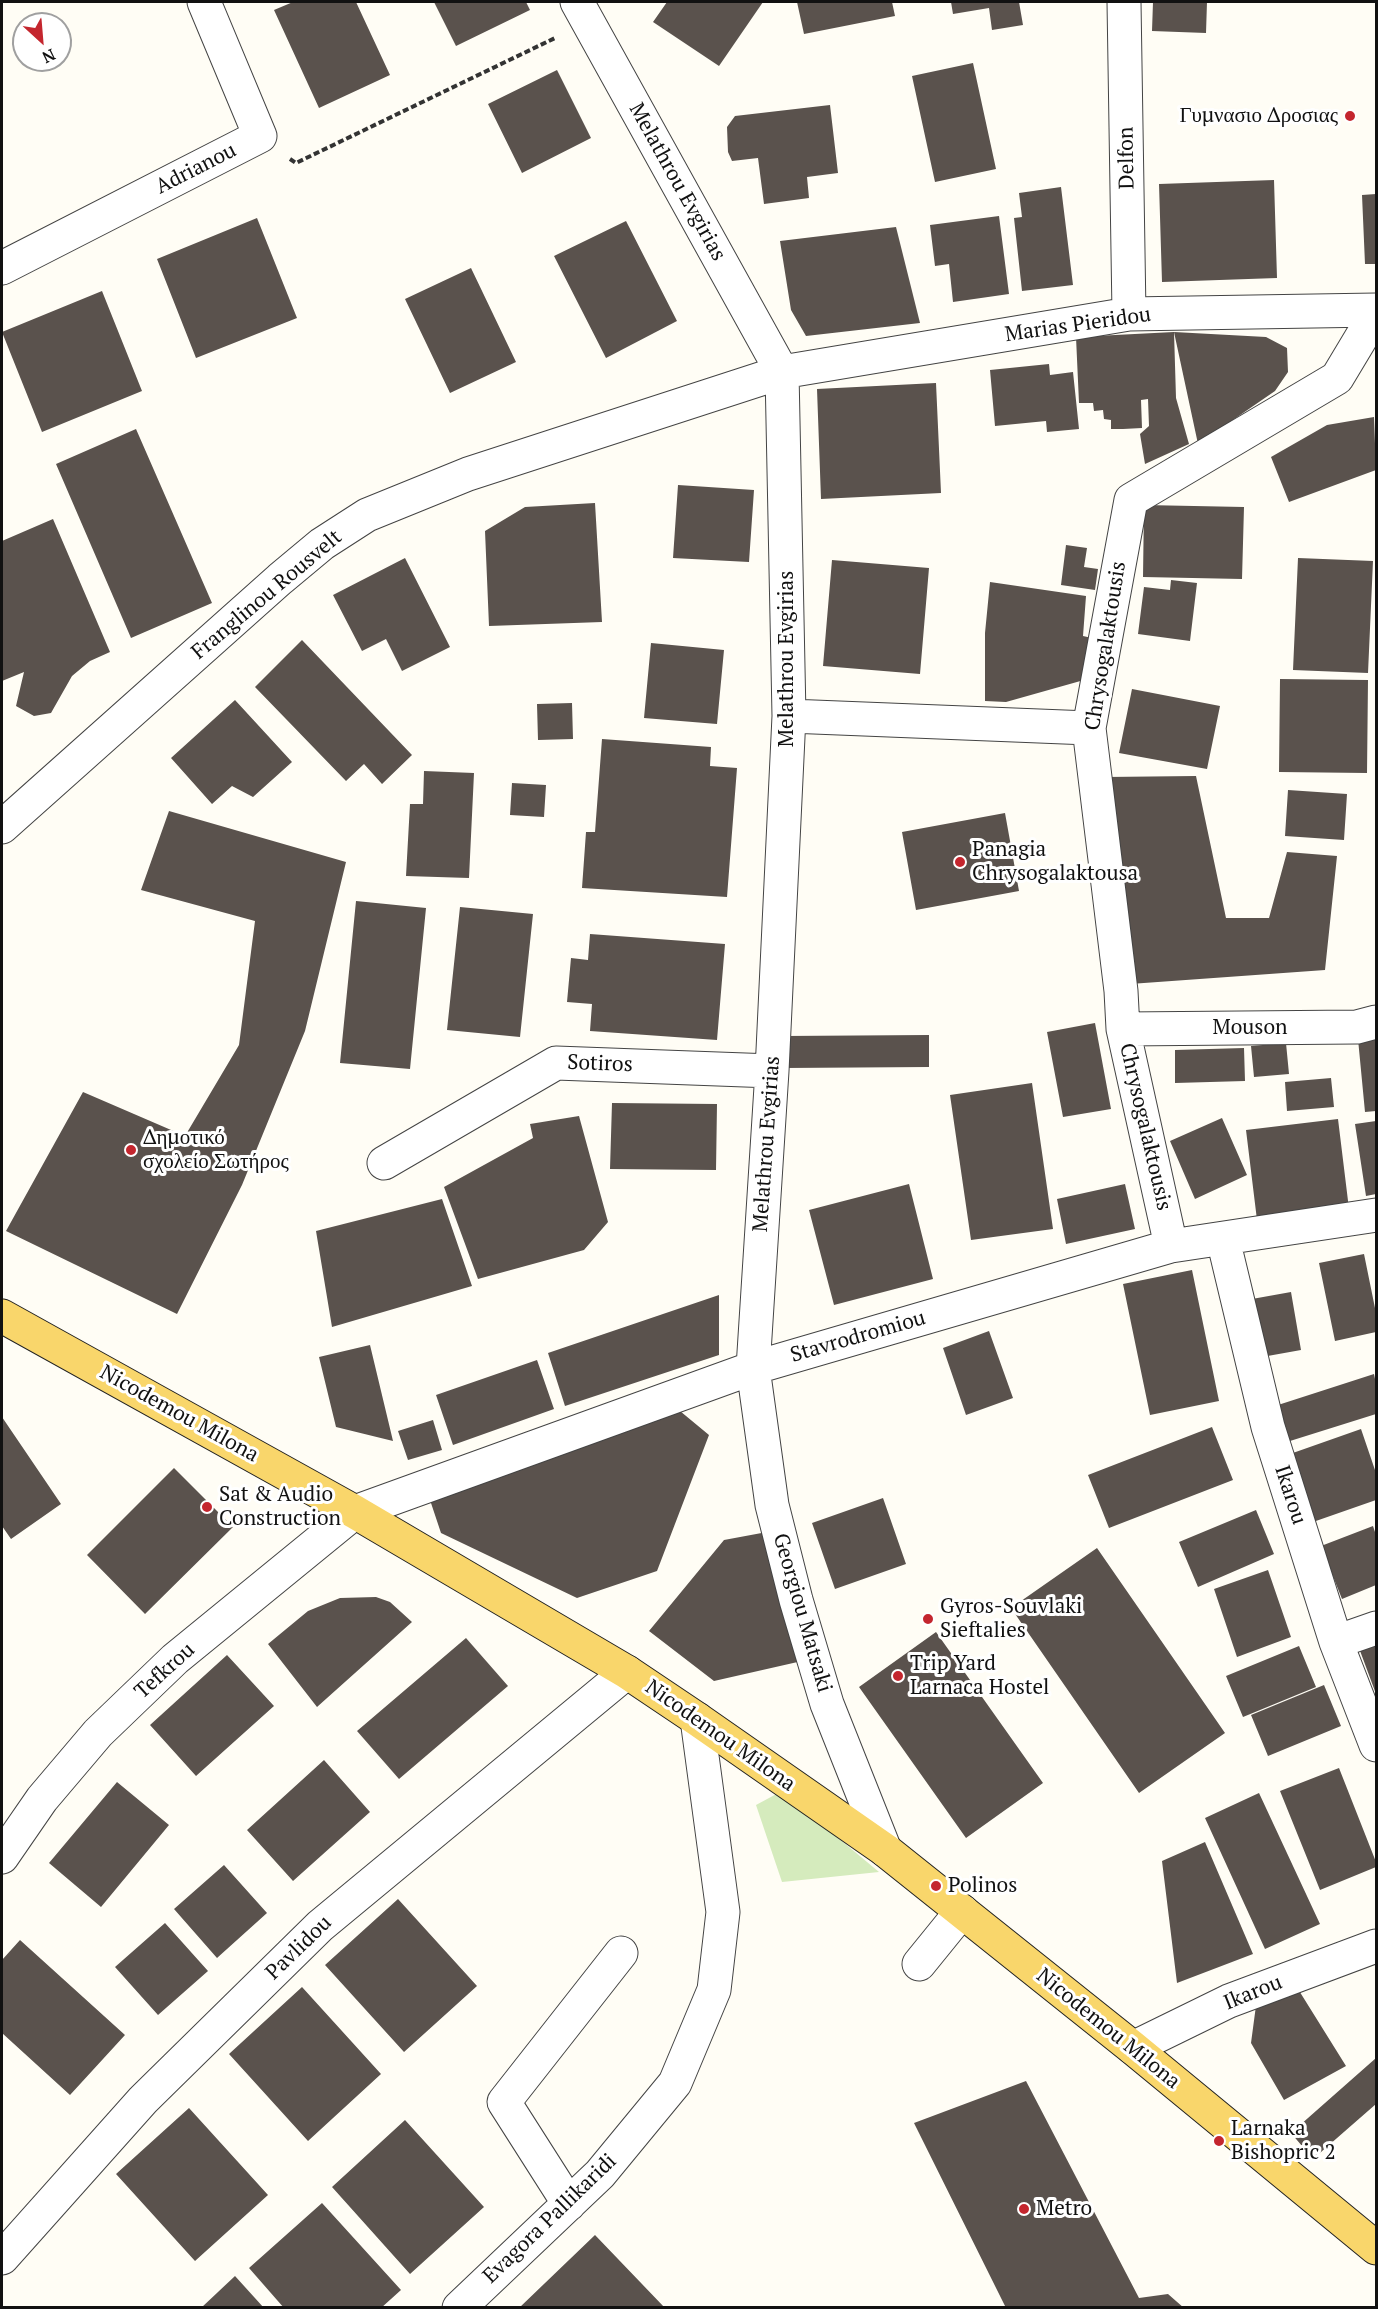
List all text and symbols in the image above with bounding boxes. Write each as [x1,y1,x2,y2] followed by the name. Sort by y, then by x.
[12,12,72,72] north arrow
[39,44,59,69] text: N
[623,99,731,265] street label: Melathrou Evgirias
[1179,103,1338,129] place label: Γυμνασιο Δροσιας
[1343,109,1357,123] marker: Γυμνασιο Δροσιας
[1114,126,1140,190] street label: Delfon
[151,138,241,200] street label: Adrianou
[1003,302,1153,348] street label: Marias Pieridou
[187,525,347,665] street label: Franglinou Rousvelt
[1080,560,1132,732] street label: Chrysogalaktousis
[774,571,800,747] street label: Melathrou Evgirias
[972,837,1138,887] place label: Panagia Chrysogalaktousa
[953,855,967,869] marker: Panagia Chrysogalaktousa
[1212,1015,1288,1041] street label: Mouson
[1113,1041,1177,1213] street label: Chrysogalaktousis
[567,1050,633,1078] street label: Sotiros
[748,1055,786,1233] street label: Melathrou Evgirias
[143,1125,289,1175] place label: Δημοτικό σχολείο Σωτήρος
[124,1143,138,1157] marker: Δημοτικό σχολείο Σωτήρος
[788,1306,928,1368] street label: Stavrodromiou
[95,1360,263,1468] street label: Nicodemou Milona
[1269,1462,1311,1528] street label: Ikarou
[219,1482,341,1532] place label: Sat & Audio Construction
[200,1500,214,1514] marker: Sat & Audio Construction
[767,1531,837,1695] street label: Georgiou Matsaki
[940,1594,1082,1644] place label: Gyros-Souvlaki Sieftalies
[921,1612,935,1626] marker: Gyros-Souvlaki Sieftalies
[130,1638,200,1704] street label: Tefkrou
[910,1651,1049,1701] place label: Trip Yard Larnaca Hostel
[891,1669,905,1683] marker: Trip Yard Larnaca Hostel
[640,1675,800,1797] street label: Nicodemou Milona
[948,1873,1017,1899] place label: Polinos
[929,1879,943,1893] marker: Polinos
[261,1911,337,1985] street label: Pavlidou
[1031,1963,1185,2095] street label: Nicodemou Milona
[1220,1970,1286,2016] street label: Ikarou
[1231,2116,1336,2166] place label: Larnaka Bishopric 2
[1212,2134,1226,2148] marker: Larnaka Bishopric 2
[478,2149,622,2289] street label: Evagora Pallikaridi
[1036,2196,1092,2222] place label: Metro
[1017,2202,1031,2216] marker: Metro

